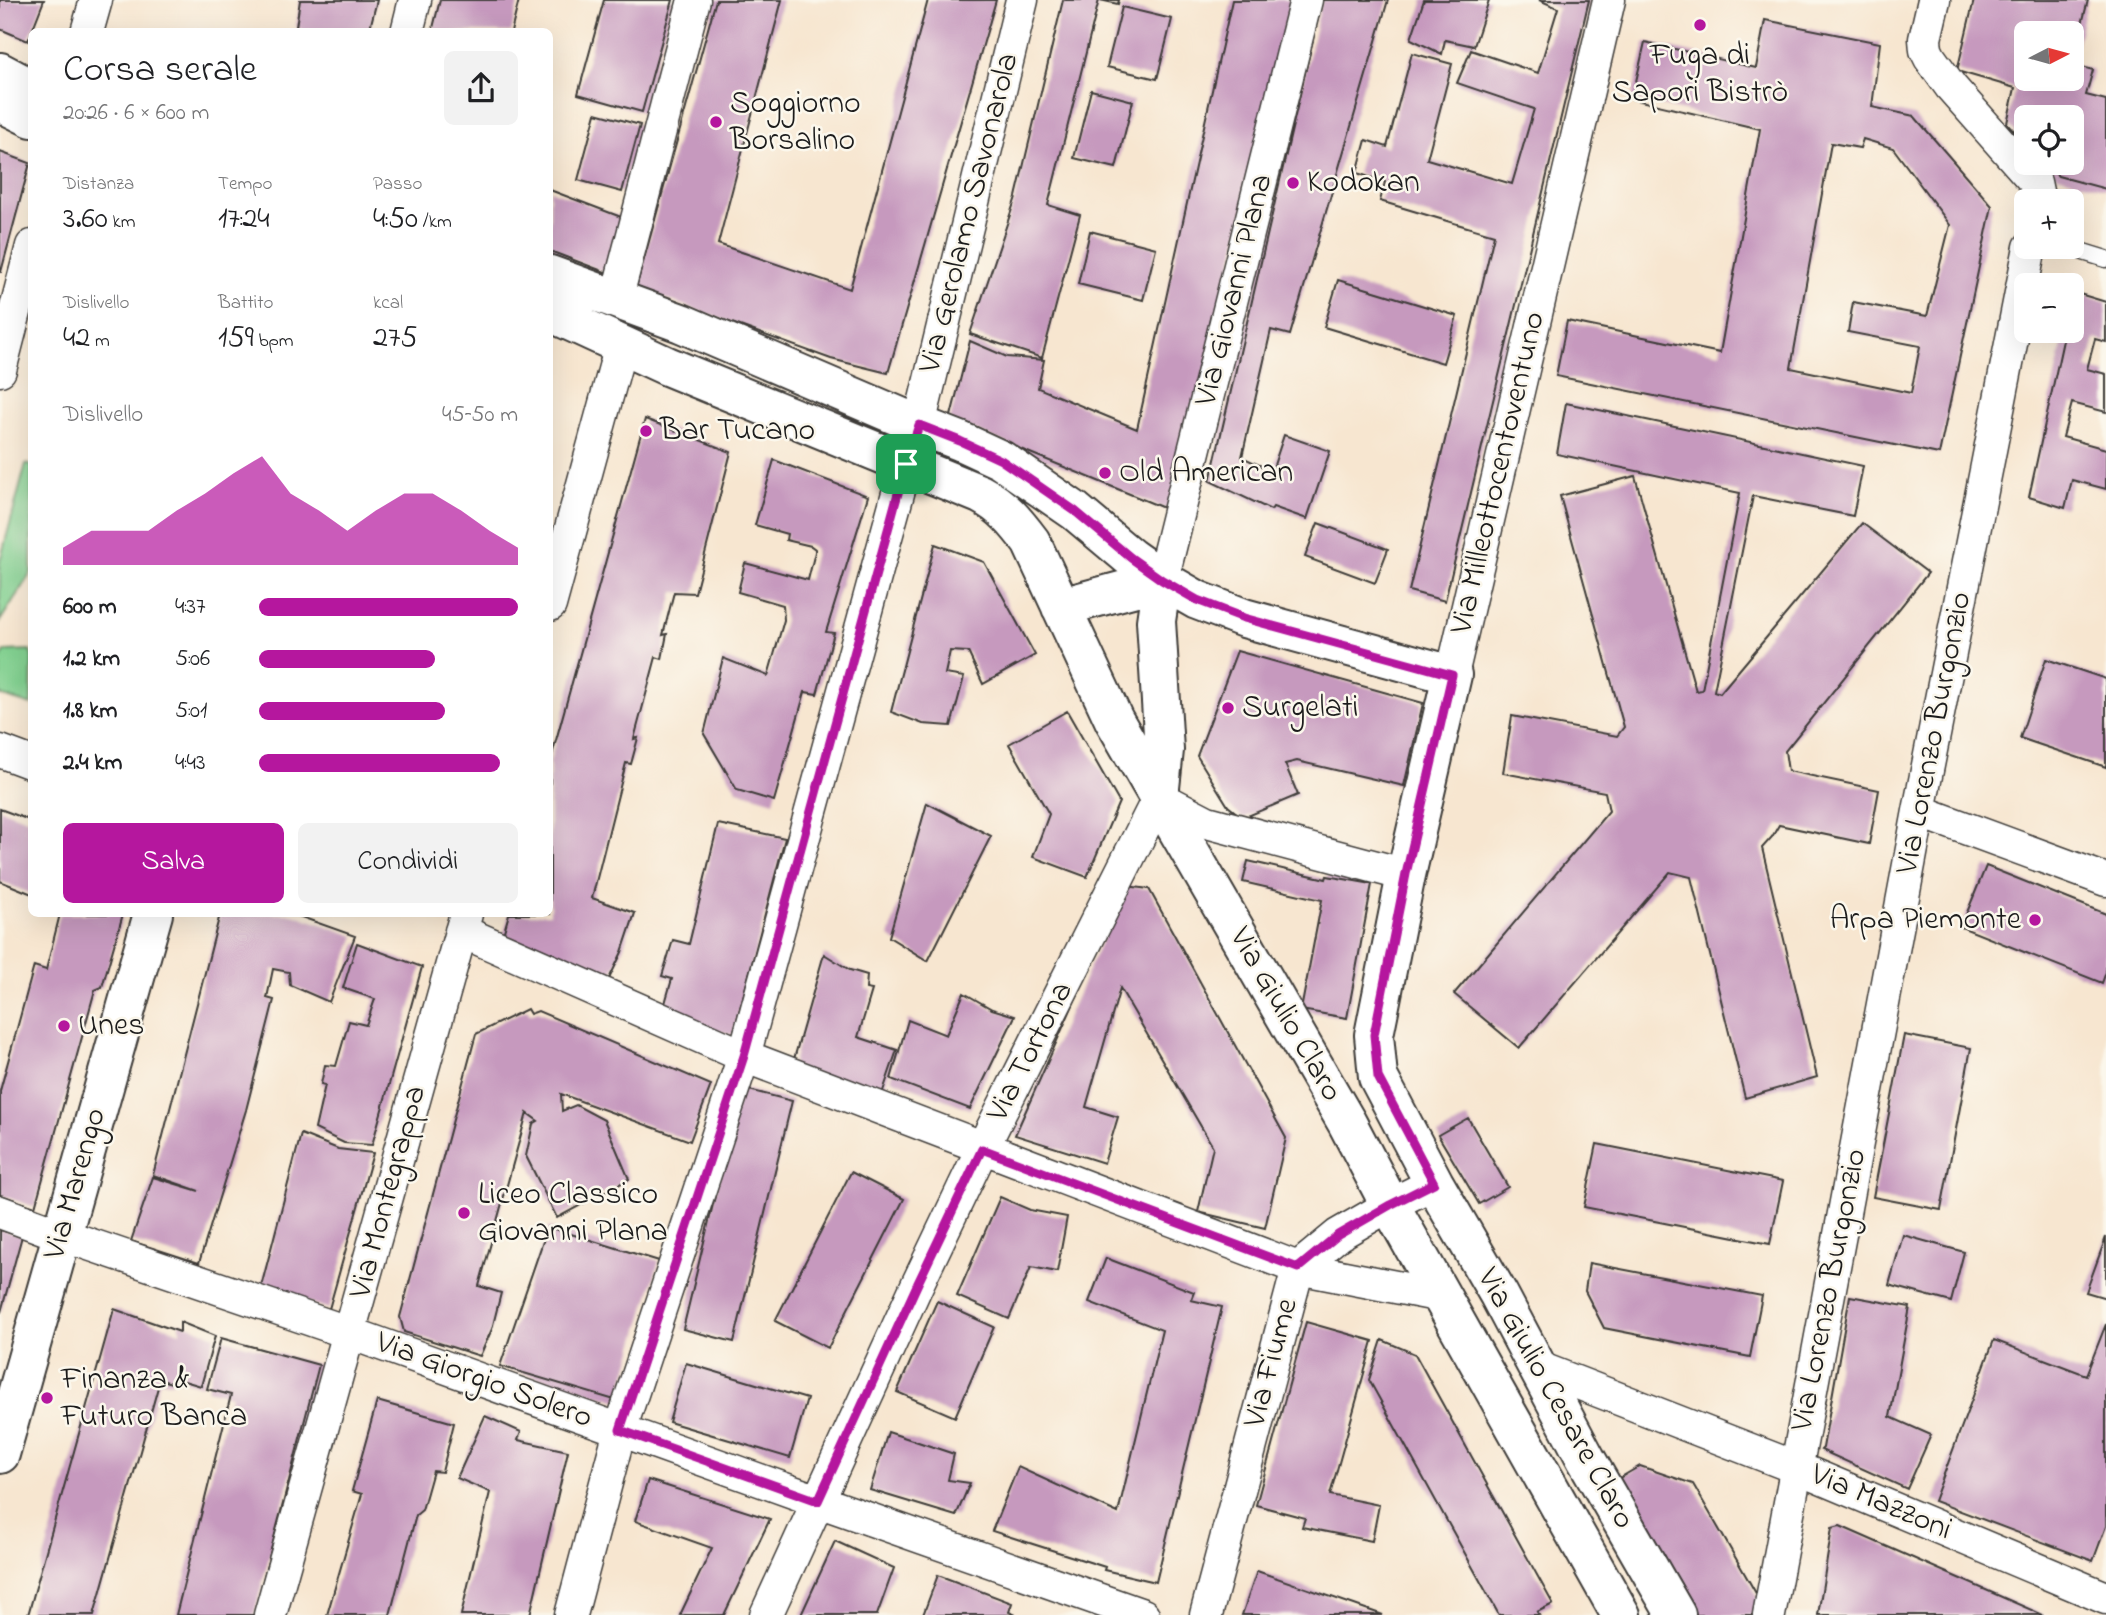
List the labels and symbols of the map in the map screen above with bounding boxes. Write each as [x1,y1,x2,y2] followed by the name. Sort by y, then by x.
[1692,17,1708,33] marker: Fuga di Sapori Bistrò
[2014,21,2084,91] north arrow
[1612,33,1788,117] place label: Fuga di Sapori Bistrò
[907,48,1032,379] street label: Via Gerolamo Savonarola
[729,81,861,165] place label: Soggiorno Borsalino
[708,114,724,130] marker: Soggiorno Borsalino
[1307,160,1420,207] place label: Kodokan
[1183,169,1287,412] street label: Via Giovanni Plana
[1285,175,1301,191] marker: Kodokan
[1439,307,1559,640] street label: Via Milleottocentoventuno
[659,408,815,455] place label: Bar Tucano
[638,423,654,439] marker: Bar Tucano
[876,434,936,494] pin
[1119,450,1293,497] place label: Old American
[1097,465,1113,481] marker: Old American
[1884,588,1985,879] street label: Via Lorenzo Burgonzio
[1242,685,1359,732] place label: Surgelati
[1220,700,1236,716] marker: Surgelati
[1830,897,2022,944] place label: Arpa Piemonte
[2027,912,2043,928] marker: Arpa Piemonte
[1216,918,1354,1111] street label: Via Giulio Claro
[975,974,1086,1131] street label: Via Tortona
[78,1003,145,1050] place label: Unes
[56,1018,72,1034] marker: Unes
[338,1080,440,1304] street label: Via Montegrappa
[32,1103,120,1266] street label: Via Marengo
[1779,1145,1880,1436] street label: Via Lorenzo Burgonzio
[478,1172,668,1256] place label: Liceo Classico Giovanni Plana
[456,1205,472,1221] marker: Liceo Classico Giovanni Plana
[1463,1259,1646,1538] street label: Via Giulio Cesare Claro
[1232,1293,1312,1434] street label: Via Fiume
[368,1320,599,1442] street label: Via Giorgio Solero
[60,1357,247,1441] place label: Finanza & Futuro Banca
[39,1390,55,1406] marker: Finanza & Futuro Banca
[1802,1452,1959,1554] street label: Via Mazzoni

